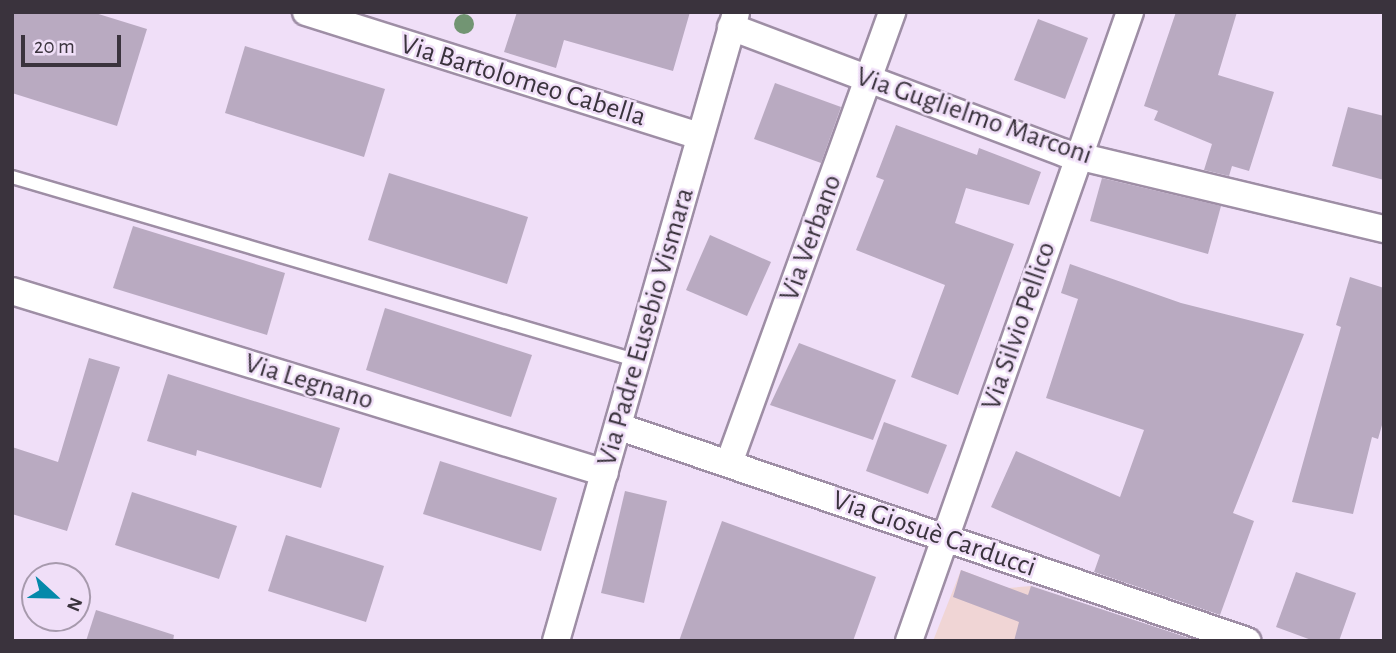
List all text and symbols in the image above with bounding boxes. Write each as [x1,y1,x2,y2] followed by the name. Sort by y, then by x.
[24,21,124,65] scale bar
[396,28,650,134] street label: Via Bartolomeo Cabella
[34,36,75,57] text: 20 m
[852,60,1096,172] street label: Via Guglielmo Marconi
[773,170,849,306] street label: Via Verbano
[590,184,702,470] street label: Via Padre Eusebio Vismara
[975,238,1063,414] street label: Via Silvio Pellico
[241,346,377,418] street label: Via Legnano
[828,483,1040,585] street label: Via Giosuè Carducci
[21,562,91,632] north arrow
[63,595,85,614] text: N

